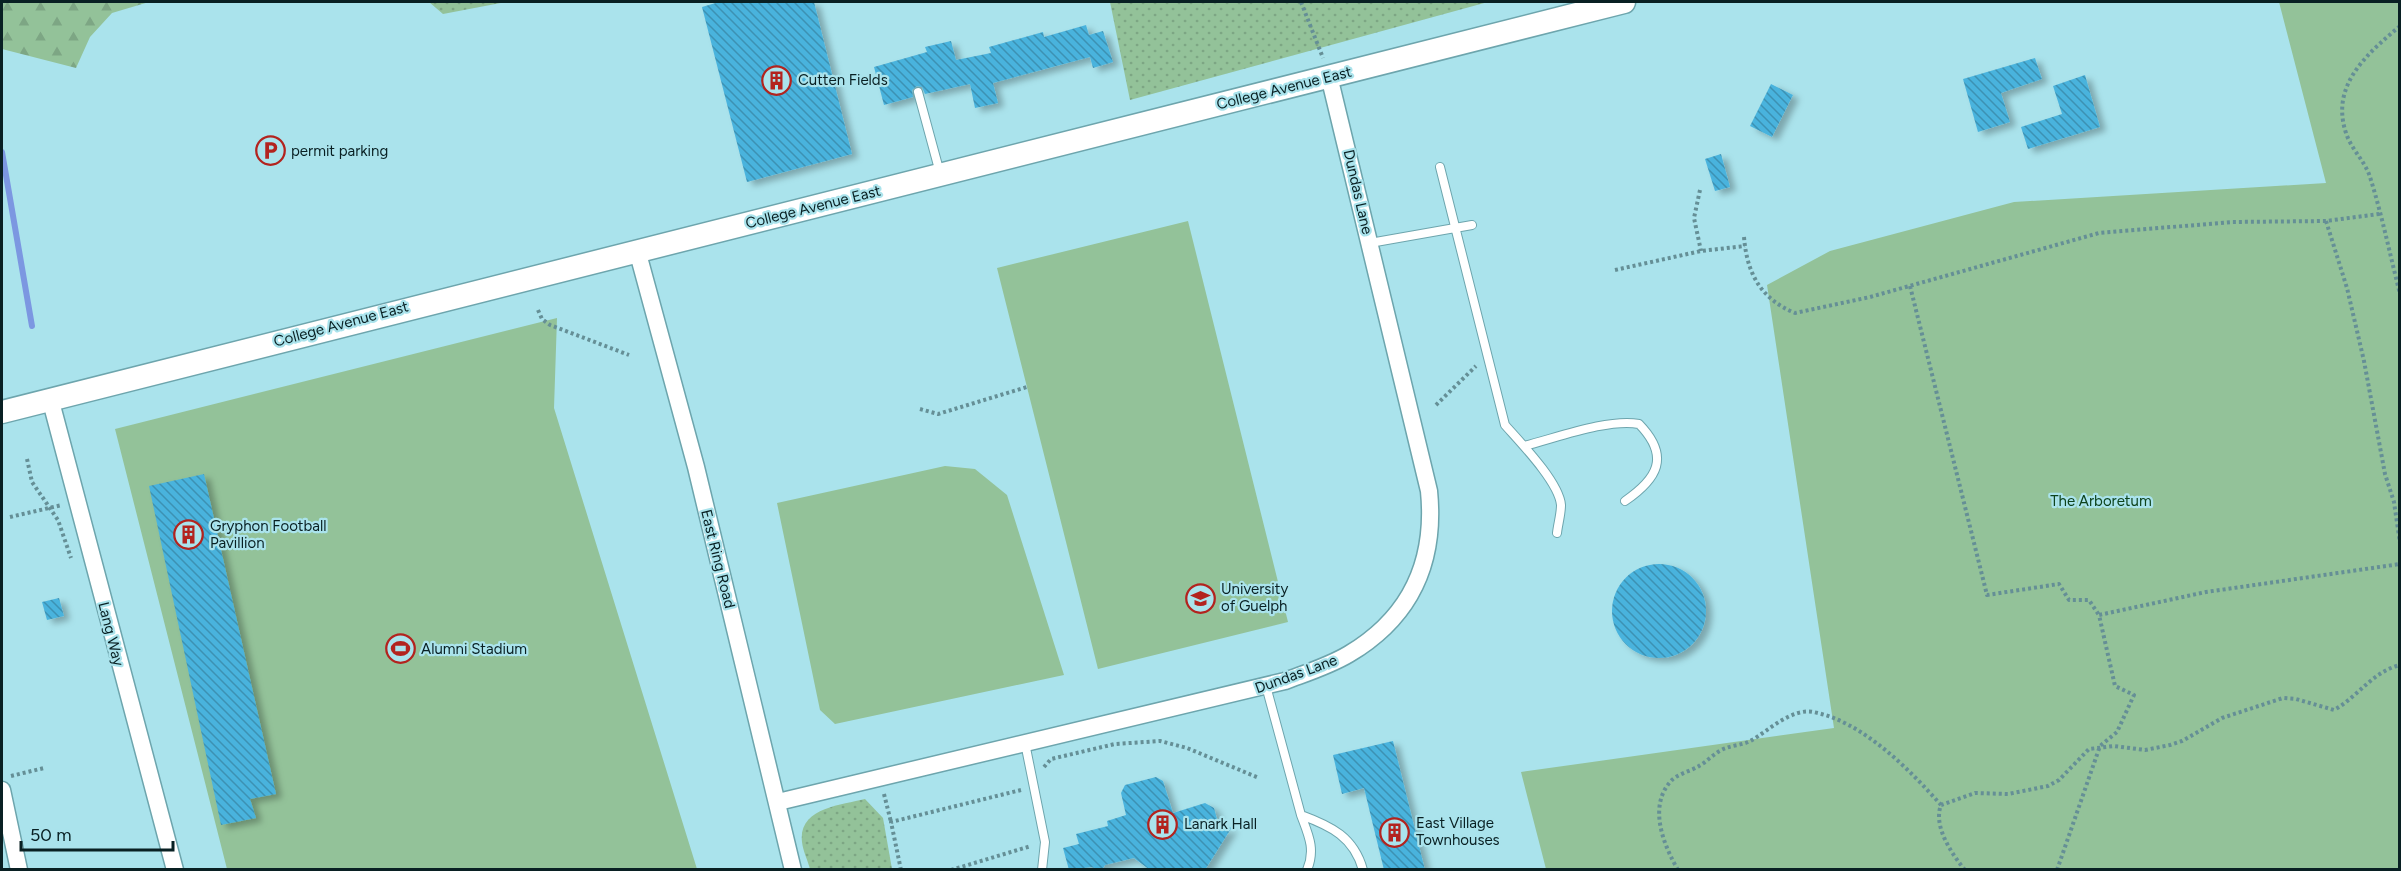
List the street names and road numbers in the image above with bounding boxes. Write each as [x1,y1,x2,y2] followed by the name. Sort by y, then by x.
[1215,62,1354,114] street label: College Avenue East
[1340,148,1376,236] street label: Dundas Lane
[744,181,883,233] street label: College Avenue East
[272,297,411,351] street label: College Avenue East
[697,508,739,610] street label: East Ring Road
[94,600,128,668] street label: Lang Way
[1252,651,1340,697] street label: Dundas Lane

